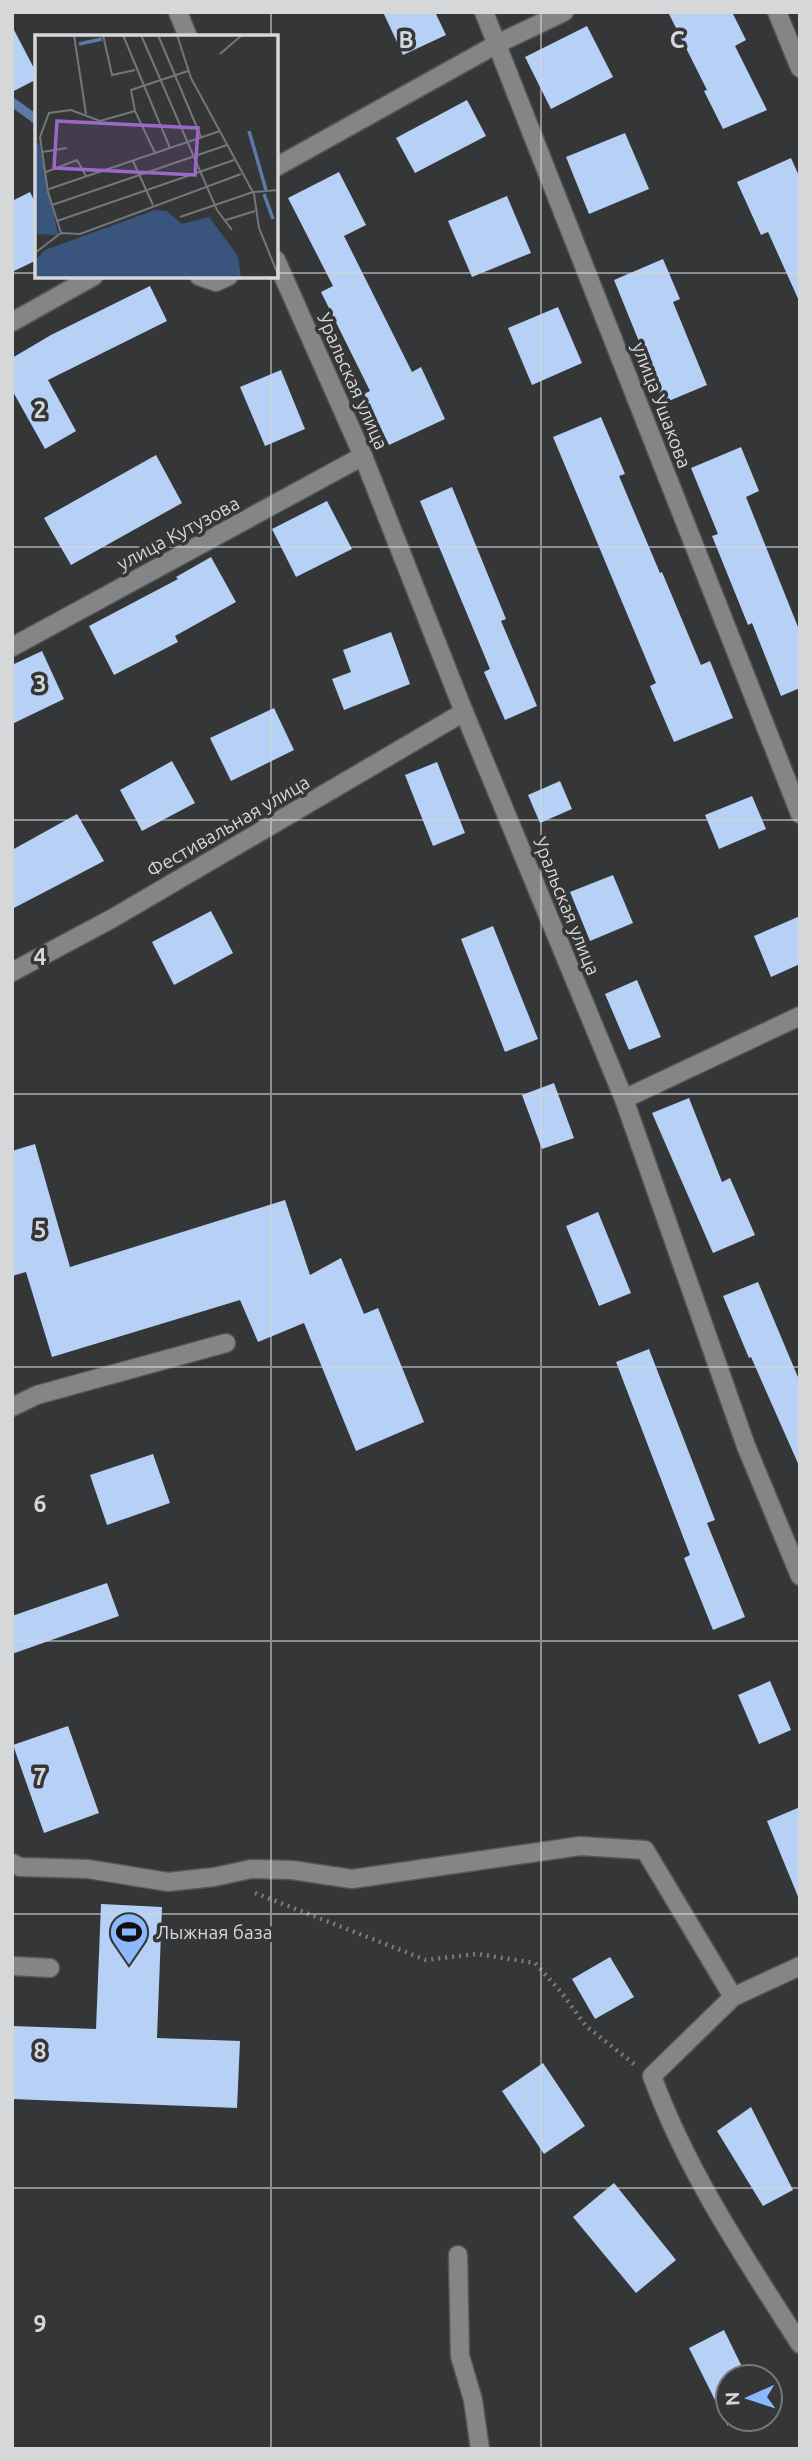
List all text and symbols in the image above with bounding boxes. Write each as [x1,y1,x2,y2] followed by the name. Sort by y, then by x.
[398,27,414,52] text: B
[670,27,685,52] text: C
[35,35,278,278] inset map
[313,309,393,453] street label: Уральская улица
[628,339,696,471] street label: улица Ушакова
[34,397,46,422] text: 2
[113,492,243,574] street label: улица Кутузова
[34,671,46,696] text: 3
[143,770,313,882] street label: Фестивальная улица
[529,834,605,978] street label: Уральская улица
[34,944,47,969] text: 4
[34,1217,46,1242] text: 5
[34,1491,47,1516] text: 6
[34,1764,46,1789] text: 7
[108,1911,150,1966] sports icon: Лыжная база
[156,1921,273,1943] place label: Лыжная база
[34,2038,46,2063] text: 8
[34,2311,46,2336] text: 9
[714,2363,784,2433] north arrow
[721,2391,743,2407] text: N

